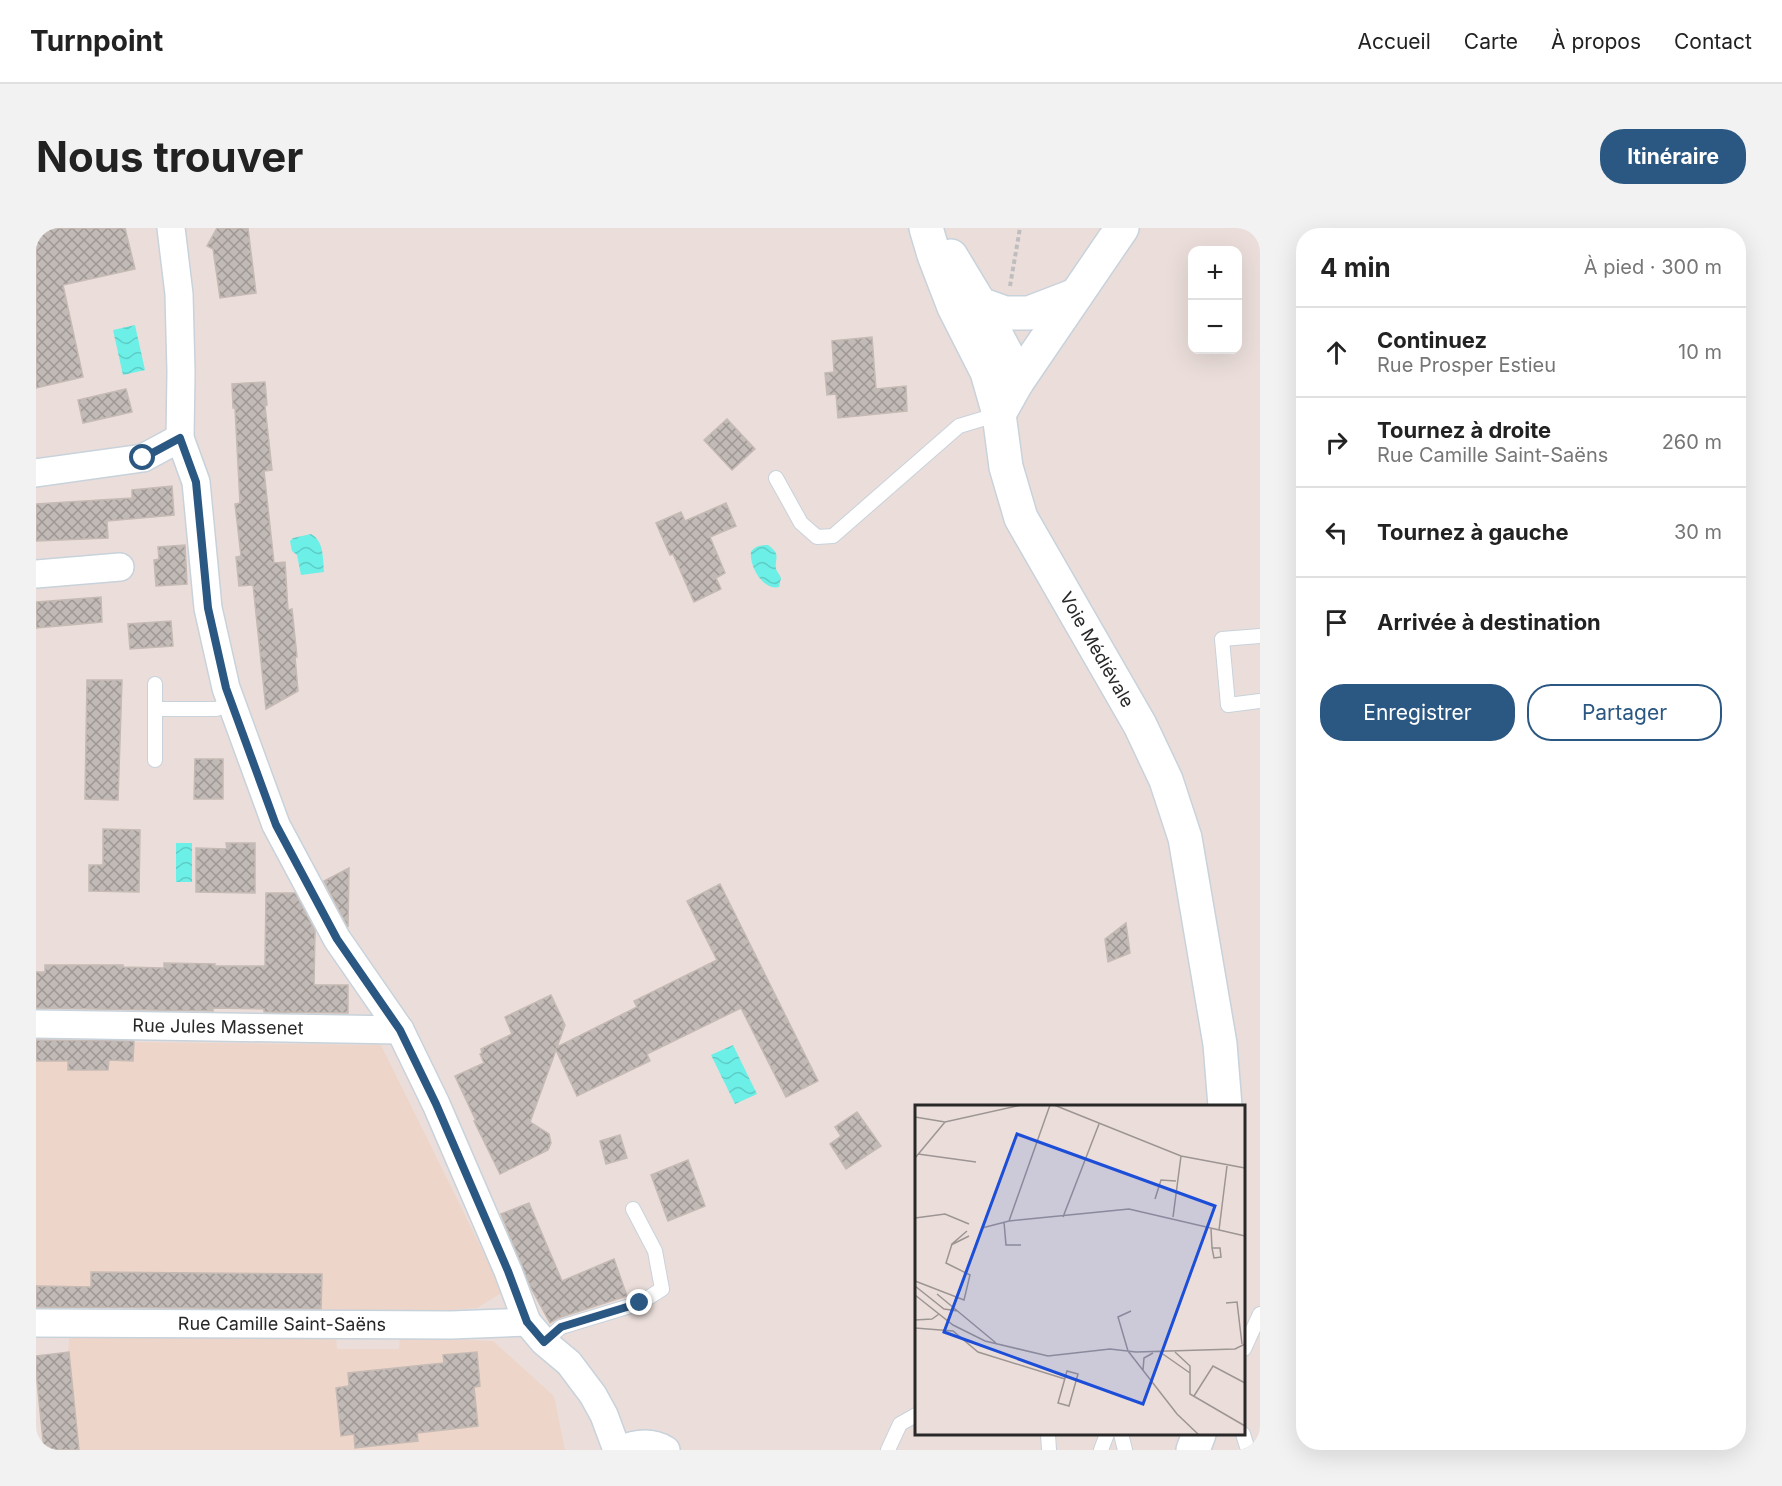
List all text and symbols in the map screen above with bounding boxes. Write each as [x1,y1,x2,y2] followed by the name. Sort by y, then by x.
[30,24,163,58] text: Turnpoint
[1357,29,1431,54] text: Accueil
[1464,29,1518,54] text: Carte
[1551,29,1641,54] text: À propos
[1674,29,1752,54] text: Contact
[1600,129,1746,184] button: Itinéraire
[36,131,303,182] text: Nous trouver
[1188,246,1242,354] map controls
[1188,246,1242,300] button: +
[1320,252,1391,283] text: 4 min
[1584,255,1722,279] text: À pied · 300 m
[1188,300,1242,354] button: −
[1377,327,1487,353] text: Continuez
[1320,336,1353,369] icon: ahead
[1678,340,1722,364] text: 10 m
[1377,353,1556,377] text: Rue Prosper Estieu
[1377,417,1551,443] text: Tournez à droite
[1320,426,1353,459] icon: right
[1662,430,1722,454] text: 260 m
[1377,443,1608,467] text: Rue Camille Saint-Saëns
[129,444,155,470] route start
[1320,516,1353,549] icon: left
[1377,519,1569,545] text: Tournez à gauche
[1674,520,1722,544] text: 30 m
[1056,588,1139,711] street label: Voie Médiévale
[1320,606,1353,639] icon: arrive
[1377,609,1601,635] text: Arrivée à destination
[1320,684,1515,741] button: Enregistrer
[1527,684,1722,741] button: Partager
[132,1015,304,1038] street label: Rue Jules Massenet
[915,1105,1245,1435] inset map
[626,1289,652,1315] route end
[178,1313,386,1335] street label: Rue Camille Saint-Saëns

